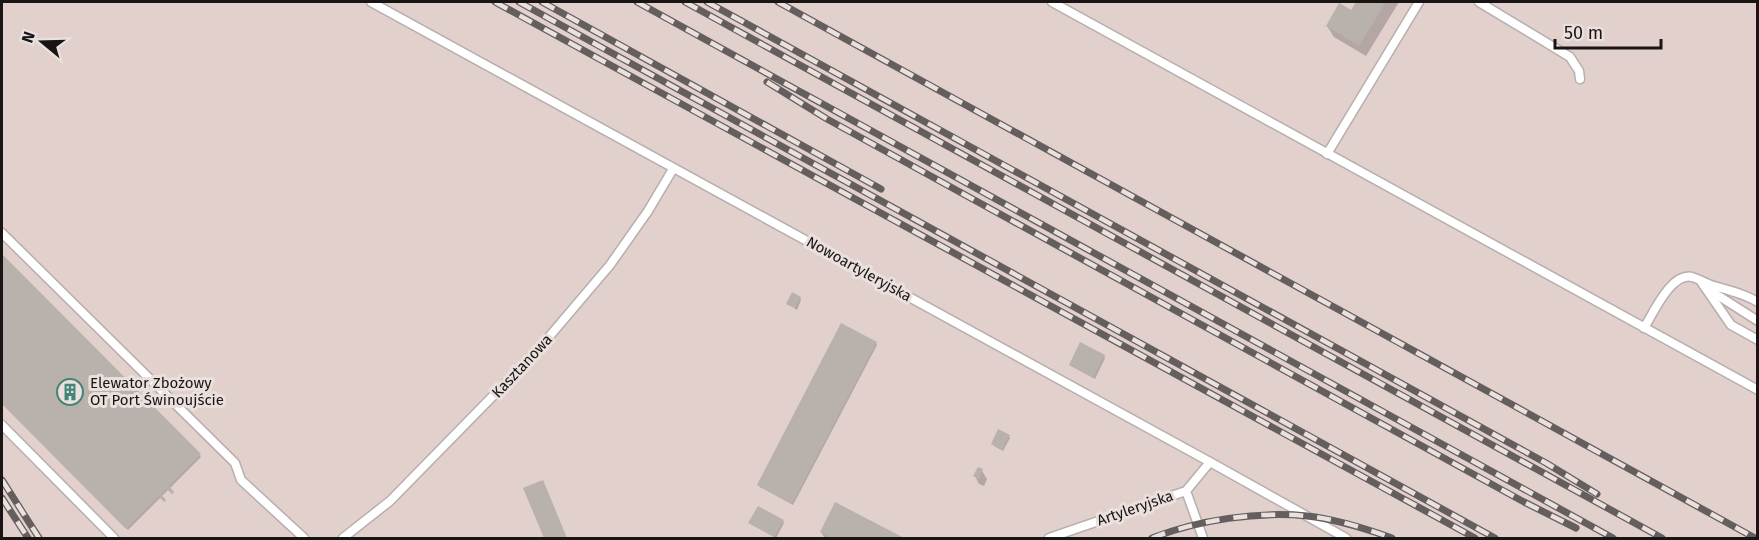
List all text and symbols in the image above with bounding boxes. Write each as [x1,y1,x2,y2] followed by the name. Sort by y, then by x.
[12,12,72,72] north arrow
[1555,12,1662,50] scale bar
[1564,22,1603,44] text: 50 m
[18,29,39,45] text: N
[803,233,915,305] street label: Nowoartyleryjska
[488,331,556,401] street label: Kasztanowa
[90,374,224,409] place label: Elewator Zbożowy OT Port Świnoujście
[55,377,85,407] building icon: Elewator Zbożowy OT Port Świnoujście
[1094,487,1176,529] street label: Artyleryjska

